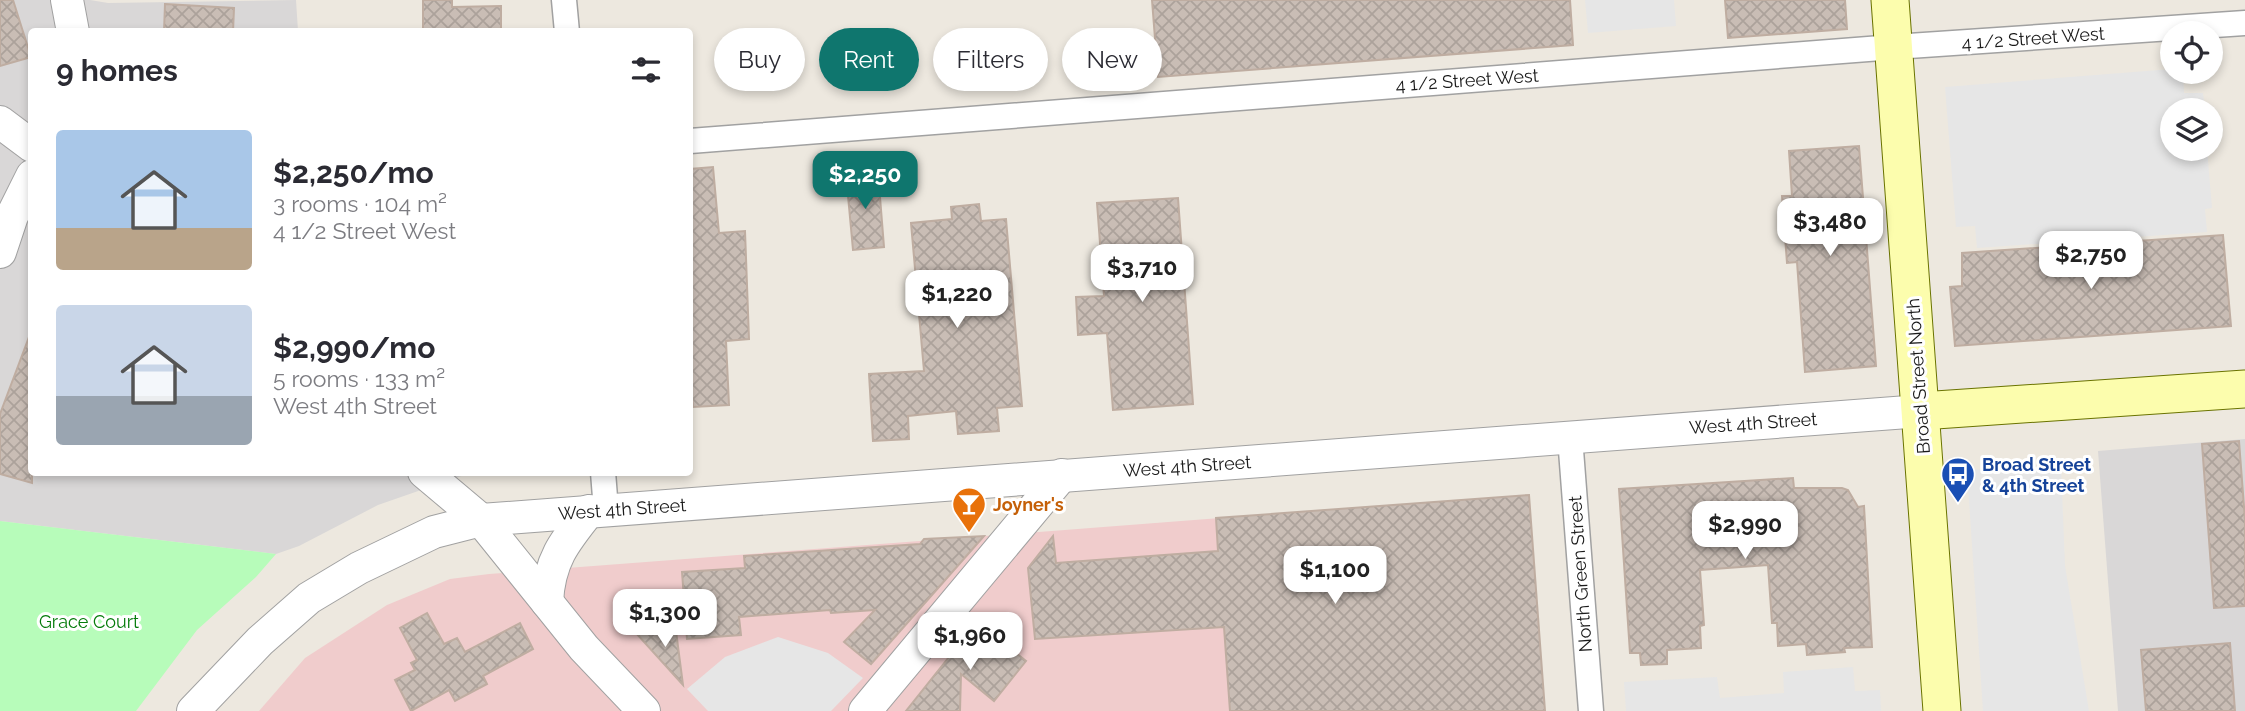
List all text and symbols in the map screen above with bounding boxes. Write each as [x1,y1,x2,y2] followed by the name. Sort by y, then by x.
[2160,21,2223,161] map controls
[2160,21,2223,84] button: locate
[1961,23,2105,53] street label: 4 1/2 Street West
[714,28,805,91] chip: Buy
[819,28,919,91] chip: Rent
[933,28,1048,91] chip: Filters
[1062,28,1162,91] chip: New
[627,51,665,89] icon: filters
[56,53,178,88] text: 9 homes
[1395,65,1539,95] street label: 4 1/2 Street West
[2160,98,2223,161] button: layers
[808,152,922,211] pin: $2,250
[273,155,434,190] text: $2,250/mo
[112,158,196,242] icon: home
[829,160,901,187] text: $2,250
[273,190,447,217] text: 3 rooms · 104 m²
[1773,198,1887,258] pin: $3,480
[1793,207,1867,234] text: $3,480
[273,217,456,244] text: 4 1/2 Street West
[2034,232,2148,291] pin: $2,750
[2055,240,2127,267] text: $2,750
[1085,244,1199,304] pin: $3,710
[1107,253,1177,280] text: $3,710
[900,270,1014,330] pin: $1,220
[921,279,993,306] text: $1,220
[1902,297,1934,455] street label: Broad Street North
[273,330,435,365] text: $2,990/mo
[112,333,196,417] icon: home
[273,365,445,392] text: 5 rooms · 133 m²
[273,392,437,419] text: West 4th Street
[1688,408,1818,438] street label: West 4th Street
[1122,451,1252,481] street label: West 4th Street
[1982,454,2091,496] place label: Broad Street & 4th Street
[1939,455,1977,504] bus stop icon: Broad Street & 4th Street
[950,485,988,534] bar icon: Joyner's
[557,494,687,524] street label: West 4th Street
[993,494,1064,515] place label: Joyner's
[1564,495,1596,653] street label: North Green Street
[1688,502,1802,561] pin: $2,990
[1708,510,1782,537] text: $2,990
[1278,546,1392,606] pin: $1,100
[1300,555,1370,582] text: $1,100
[608,590,722,649] pin: $1,300
[629,598,701,625] text: $1,300
[39,611,139,632] park label: Grace Court
[913,612,1027,672] pin: $1,960
[934,621,1006,648] text: $1,960

